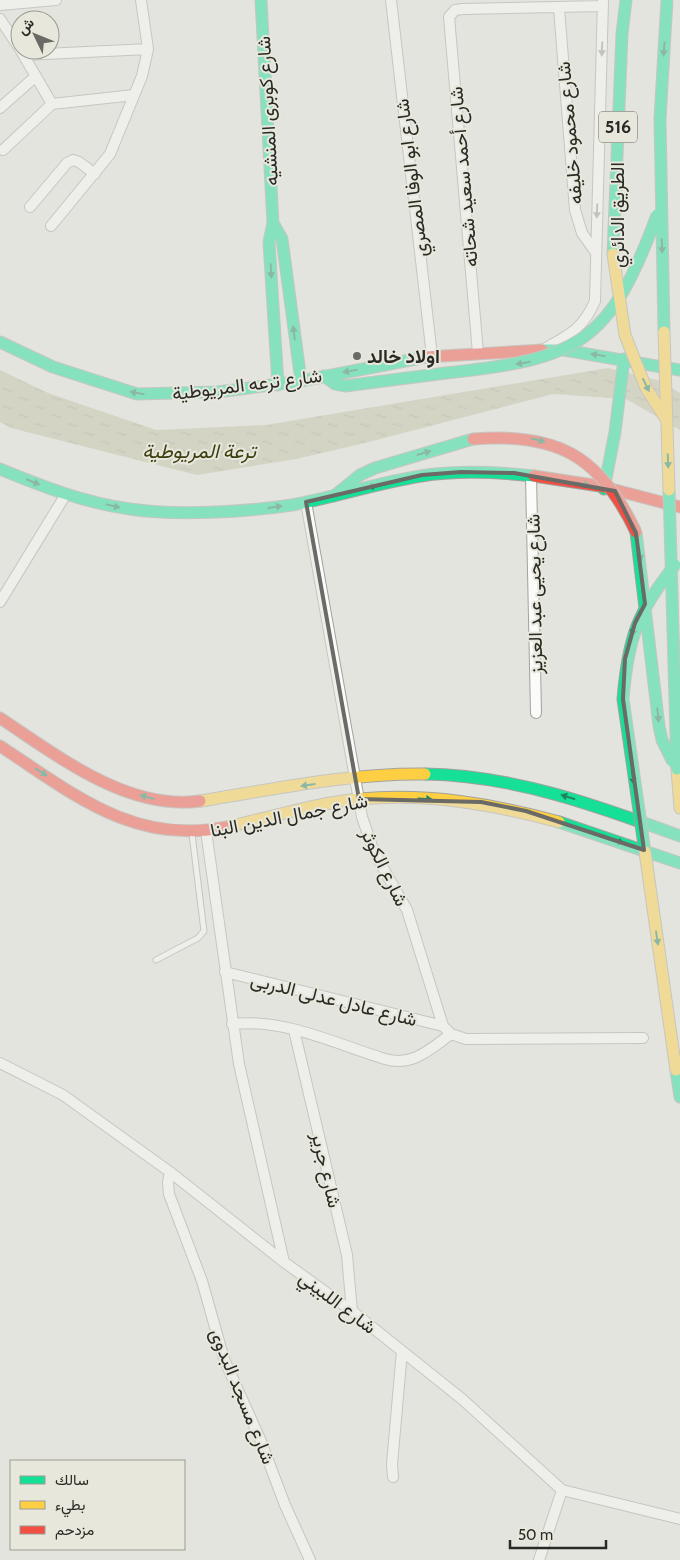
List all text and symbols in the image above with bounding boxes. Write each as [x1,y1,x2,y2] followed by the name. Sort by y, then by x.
[10,10,60,60] north arrow
[13,14,38,38] text: ش
[252,35,284,186] street label: شارع كوبرى المنشيه
[597,41,605,57] one-way arrow
[660,41,668,57] one-way arrow
[552,60,588,205] street label: شارع محمود خليفه
[444,86,484,268] street label: شارع أحمد سعيد شحاته
[390,97,437,258] street label: شارع ابو الوفا المصري
[599,111,637,142] road number: 516
[606,162,633,268] street label: الطريق الدائري
[593,203,601,219] one-way arrow
[658,238,666,254] one-way arrow
[267,263,275,279] one-way arrow
[290,324,298,340] one-way arrow
[367,345,440,369] place label: اولاد خالد
[351,350,363,362] marker: اولاد خالد
[589,351,605,359] one-way arrow
[515,359,531,367] one-way arrow
[171,364,323,406] street label: شارع ترعه المريوطية
[342,367,357,375] one-way arrow
[642,378,650,392] one-way arrow
[128,388,144,396] one-way arrow
[531,436,546,444] one-way arrow
[142,439,258,464] water label: ترعة المريوطية
[417,449,432,457] one-way arrow
[664,453,672,469] one-way arrow
[26,478,41,486] one-way arrow
[575,480,590,488] one-way arrow
[363,483,378,491] one-way arrow
[106,502,121,510] one-way arrow
[267,503,283,511] one-way arrow
[522,514,548,675] street label: شارع يحيى عبد العزيز
[636,546,644,562] one-way arrow
[629,622,637,637] one-way arrow
[654,708,662,724] one-way arrow
[35,768,48,777] one-way arrow
[630,770,638,786] one-way arrow
[300,781,316,789] one-way arrow
[208,789,370,843] street label: شارع جمال الدين البنا
[560,792,575,800] one-way arrow
[140,793,155,801] one-way arrow
[417,795,433,803] one-way arrow
[355,824,413,910] street label: شارع الكوثر
[610,837,625,845] one-way arrow
[653,931,661,947] one-way arrow
[248,968,419,1032] street label: شارع عادل عدلى الدربى
[306,1129,346,1210] street label: شارع جرير
[292,1266,381,1342] street label: شارع اللبيني
[204,1325,280,1468] street label: شارع مسجد البدوى
[10,1460,185,1550] legend
[55,1471,89,1489] text: سالك
[55,1496,85,1518] text: بطيء
[510,1518,606,1550] scale bar
[55,1521,94,1540] text: مزدحم
[518,1526,553,1544] text: 50 m

